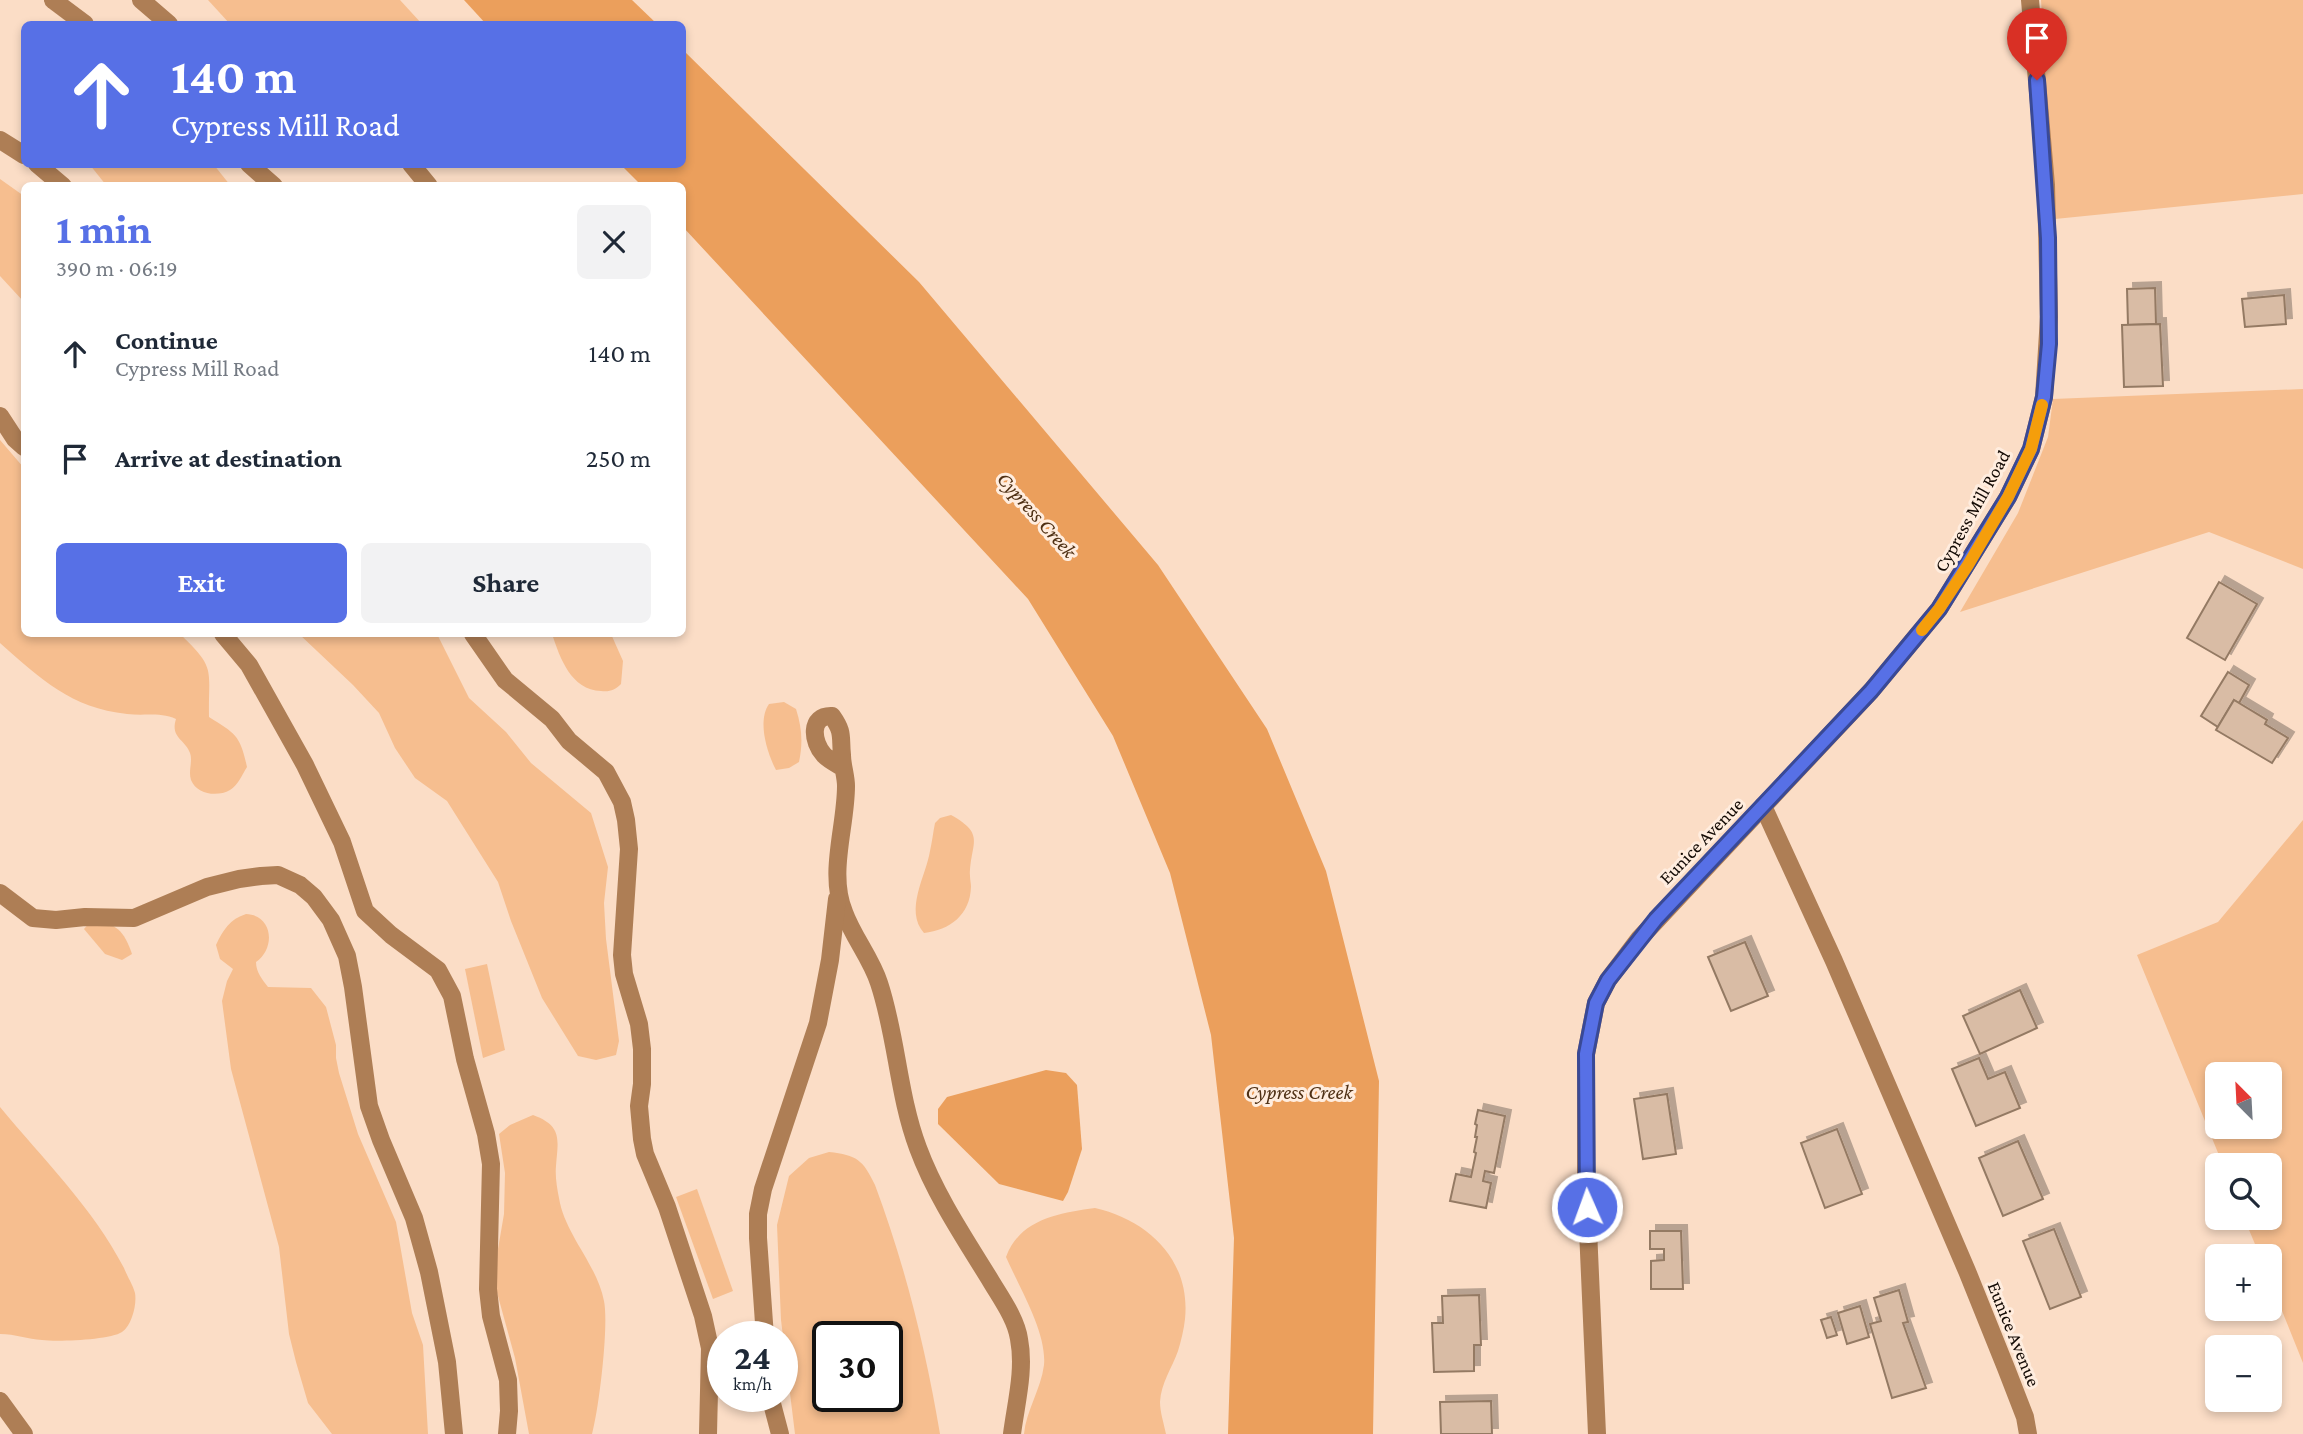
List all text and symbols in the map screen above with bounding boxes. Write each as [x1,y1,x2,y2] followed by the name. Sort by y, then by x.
[2007,8,2067,80] pin
[2018,19,2056,57] icon: arrive
[56,49,147,140] icon: ahead
[171,49,296,104] text: 140 m
[171,107,400,143] text: Cypress Mill Road
[56,205,152,252] text: 1 min
[577,205,651,279] button: close
[56,255,178,281] text: 390 m · 06:19
[115,326,218,355] text: Continue
[56,335,94,373] icon: ahead
[589,339,651,368] text: 140 m
[115,355,279,381] text: Cypress Mill Road
[56,440,94,478] icon: arrive
[115,444,342,473] text: Arrive at destination
[586,444,651,473] text: 250 m
[1930,446,2014,576] street label: Cypress Mill Road
[992,467,1082,563] water label: Cypress Creek
[56,543,347,623] button: Exit
[361,543,651,623] button: Share
[1655,794,1747,888] street label: Eunice Avenue
[2205,1062,2282,1139] north arrow
[2205,1062,2282,1412] map controls
[1245,1080,1353,1104] water label: Cypress Creek
[2205,1153,2282,1230] button: search
[1550,1170,1624,1244] position arrow
[2205,1244,2282,1321] button: +
[1983,1279,2045,1389] street label: Eunice Avenue
[812,1321,903,1412] speed limit sign: 30
[2205,1335,2282,1412] button: −
[734,1338,771,1377] text: 24
[733,1374,772,1394] text: km/h

